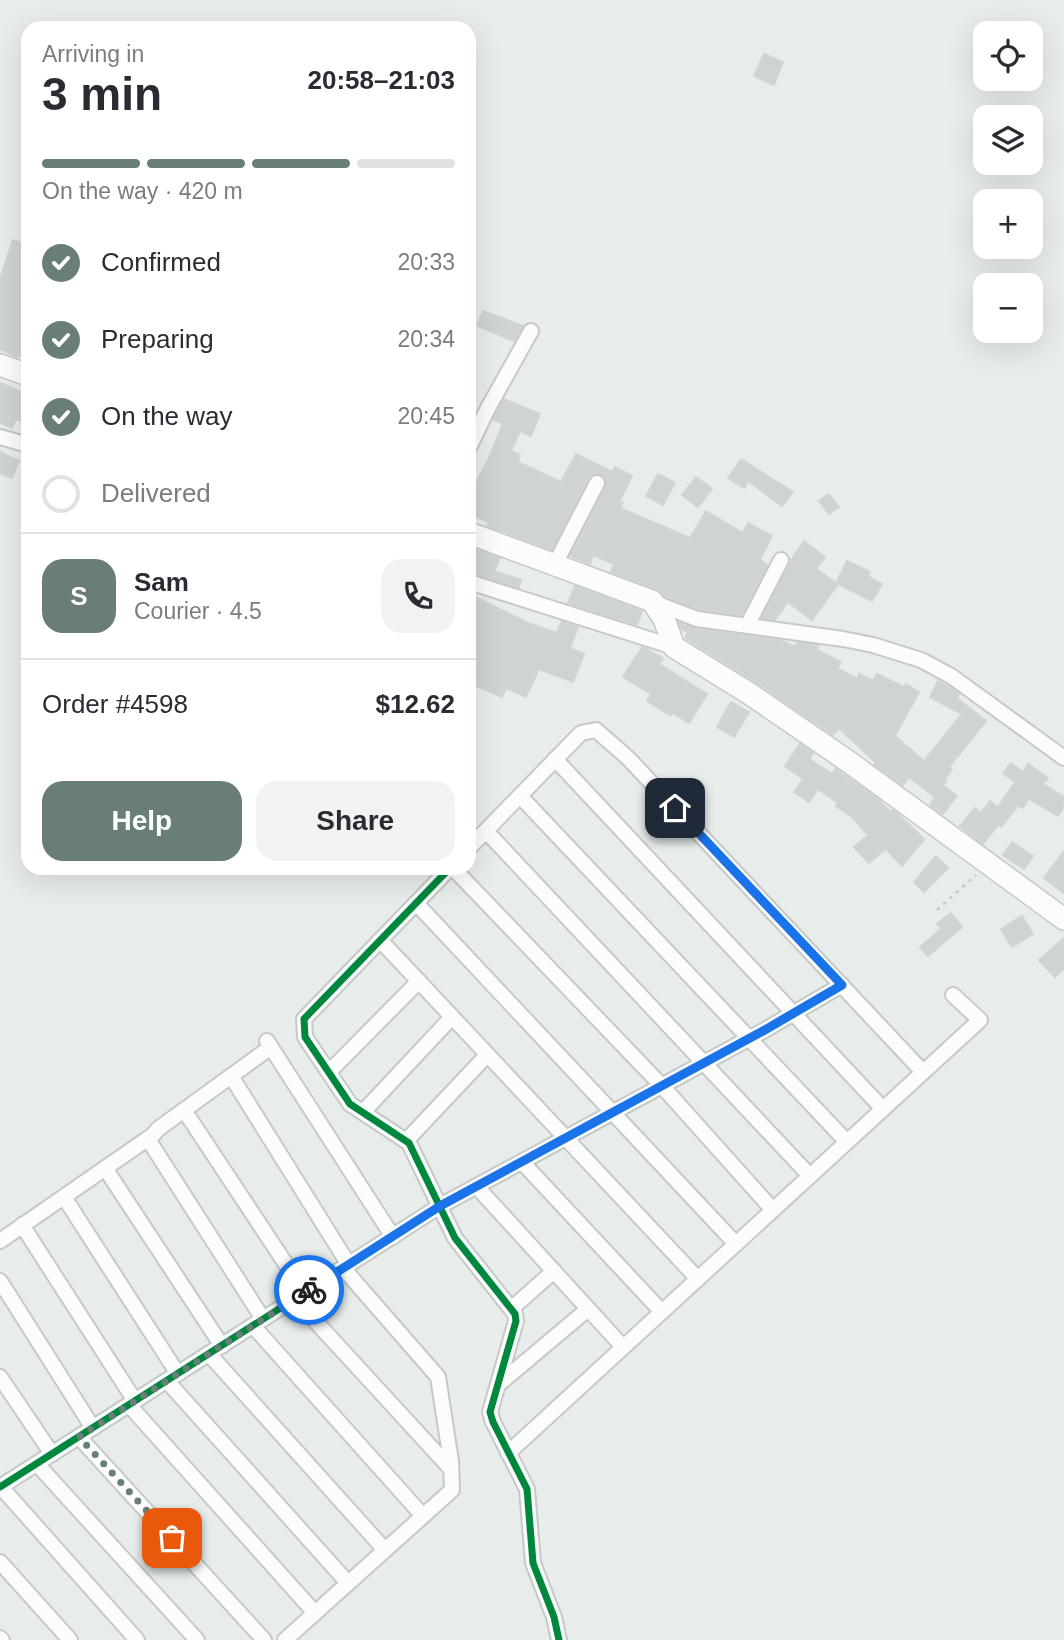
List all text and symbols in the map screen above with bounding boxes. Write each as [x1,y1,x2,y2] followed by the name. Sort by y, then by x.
[973,21,1043,343] map controls
[973,21,1043,91] button: locate
[42,41,144,67] text: Arriving in
[308,65,455,95] text: 20:58–21:03
[42,68,162,120] text: 3 min
[973,105,1043,175] button: layers
[42,178,243,204] text: On the way · 420 m
[973,189,1043,259] button: +
[42,244,80,282] icon: check
[101,247,221,277] text: Confirmed
[397,249,455,275] text: 20:33
[973,273,1043,343] button: −
[42,321,80,359] icon: check
[101,324,214,354] text: Preparing
[397,326,455,352] text: 20:34
[42,398,80,436] icon: check
[101,401,233,431] text: On the way
[397,403,455,429] text: 20:45
[101,478,211,508] text: Delivered
[381,559,455,633] button: phone
[134,567,189,597] text: Sam
[70,581,88,611] text: S
[134,598,262,624] text: Courier · 4.5
[42,689,188,719] text: Order #4598
[375,689,455,719] text: $12.62
[645,778,705,838] pin
[42,781,242,861] button: Help
[256,781,455,861] button: Share
[656,789,694,827] icon: home
[274,1255,344,1325] courier
[290,1271,328,1309] icon: bike
[142,1508,202,1568] pin
[153,1519,191,1557] icon: bag

